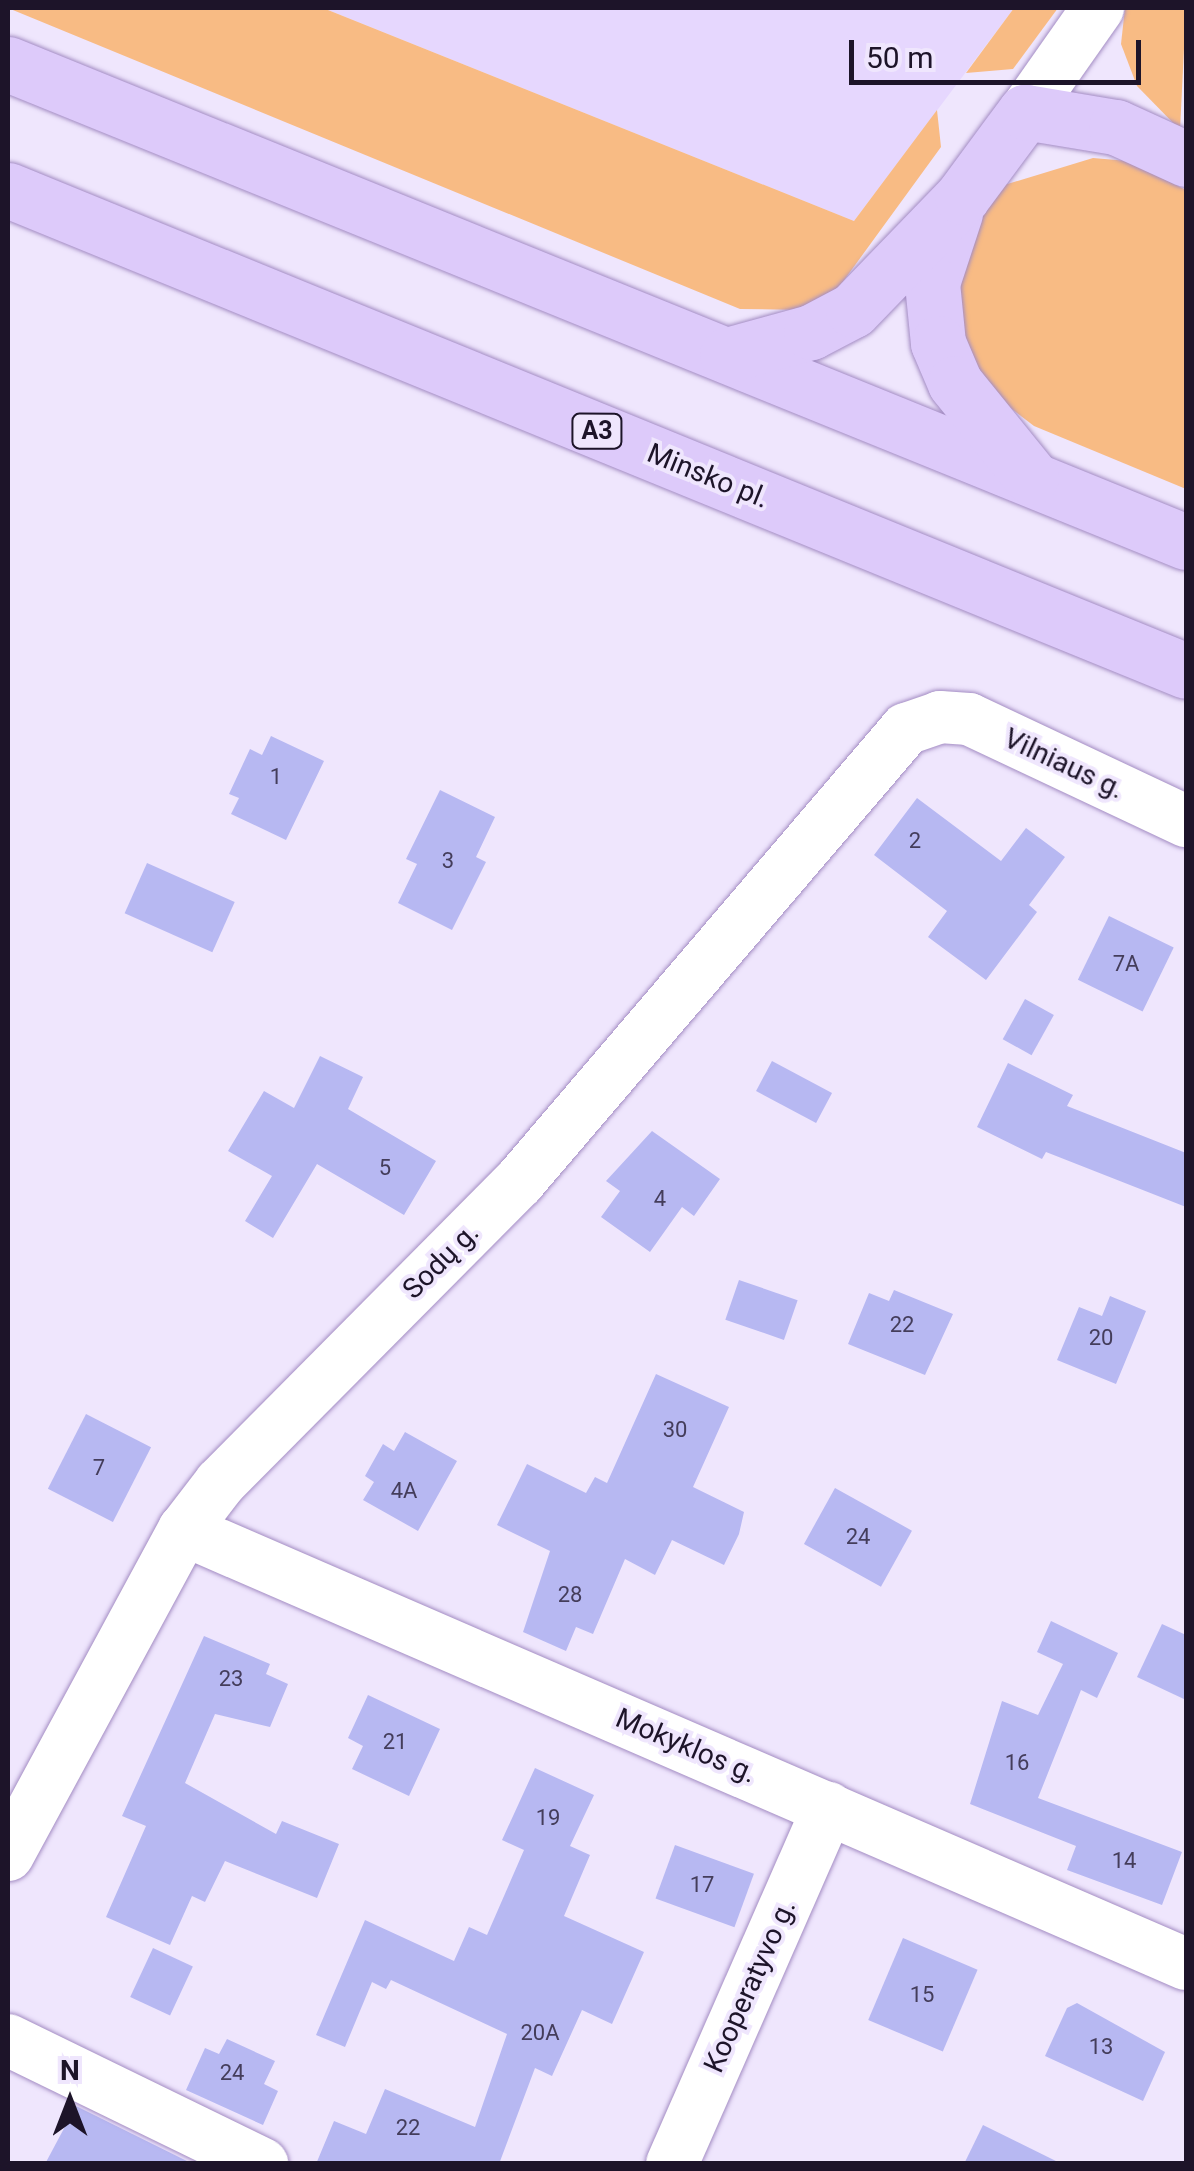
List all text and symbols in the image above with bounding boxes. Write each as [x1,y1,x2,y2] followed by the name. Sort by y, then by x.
[854,20,1146,82] scale bar
[866,40,933,75] text: 50 m
[570,411,624,451] road number: A3
[642,436,774,516] street label: Minsko pl.
[998,722,1130,806] street label: Vilniaus g.
[270,764,282,790] house number: 1
[909,828,921,854] house number: 2
[442,848,454,874] house number: 3
[1113,951,1139,977] house number: 7A
[379,1155,391,1181] house number: 5
[654,1186,666,1212] house number: 4
[396,1216,486,1306] street label: Sodų g.
[890,1312,914,1338] house number: 22
[1089,1325,1113,1351] house number: 20
[663,1417,687,1443] house number: 30
[93,1455,105,1481] house number: 7
[391,1478,417,1504] house number: 4A
[846,1524,870,1550] house number: 24
[558,1582,582,1608] house number: 28
[219,1666,243,1692] house number: 23
[611,1701,761,1791] street label: Mokyklos g.
[383,1729,407,1755] house number: 21
[1005,1750,1029,1776] house number: 16
[536,1805,560,1831] house number: 19
[1112,1848,1136,1874] house number: 14
[690,1872,714,1898] house number: 17
[697,1894,803,2078] street label: Kooperatyvo g.
[910,1982,934,2008] house number: 15
[520,2020,560,2046] house number: 20A
[1089,2034,1113,2060] house number: 13
[20,2051,120,2151] north arrow
[60,2054,80,2087] text: N
[220,2060,244,2086] house number: 24
[396,2115,420,2141] house number: 22

